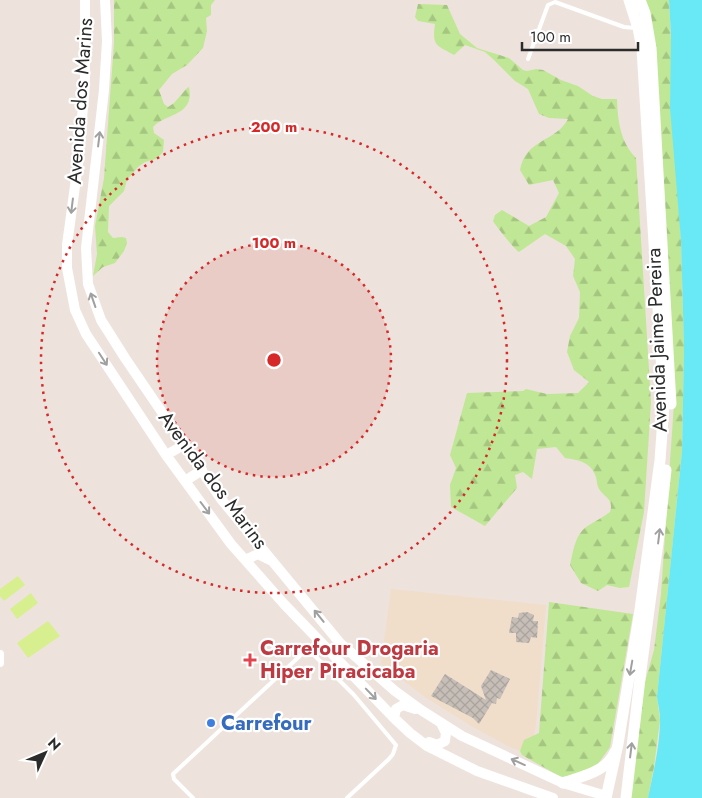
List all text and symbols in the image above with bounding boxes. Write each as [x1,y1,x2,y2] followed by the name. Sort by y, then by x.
[60,17,100,185] street label: Avenida dos Marins
[522,20,638,52] scale bar
[530,26,571,48] text: 100 m
[251,116,297,138] text: 200 m
[94,131,104,147] one-way arrow
[67,197,77,213] one-way arrow
[252,232,296,254] text: 100 m
[639,247,675,433] street label: Avenida Jaime Pereira
[88,293,97,308] one-way arrow
[265,351,283,369] centre of rings
[98,352,108,366] one-way arrow
[151,405,275,555] street label: Avenida dos Marins
[200,501,210,515] one-way arrow
[654,529,664,545] one-way arrow
[313,610,324,623] one-way arrow
[260,634,439,686] place label: Carrefour Drogaria Hiper Piracicaba
[244,654,256,666] marker: Carrefour Drogaria Hiper Piracicaba
[626,660,636,676] one-way arrow
[365,688,377,700] one-way arrow
[221,709,313,738] place label: Carrefour
[205,717,217,729] marker: Carrefour
[20,728,70,778] north arrow
[43,733,65,755] text: N
[626,742,636,758] one-way arrow
[511,757,526,767] one-way arrow

